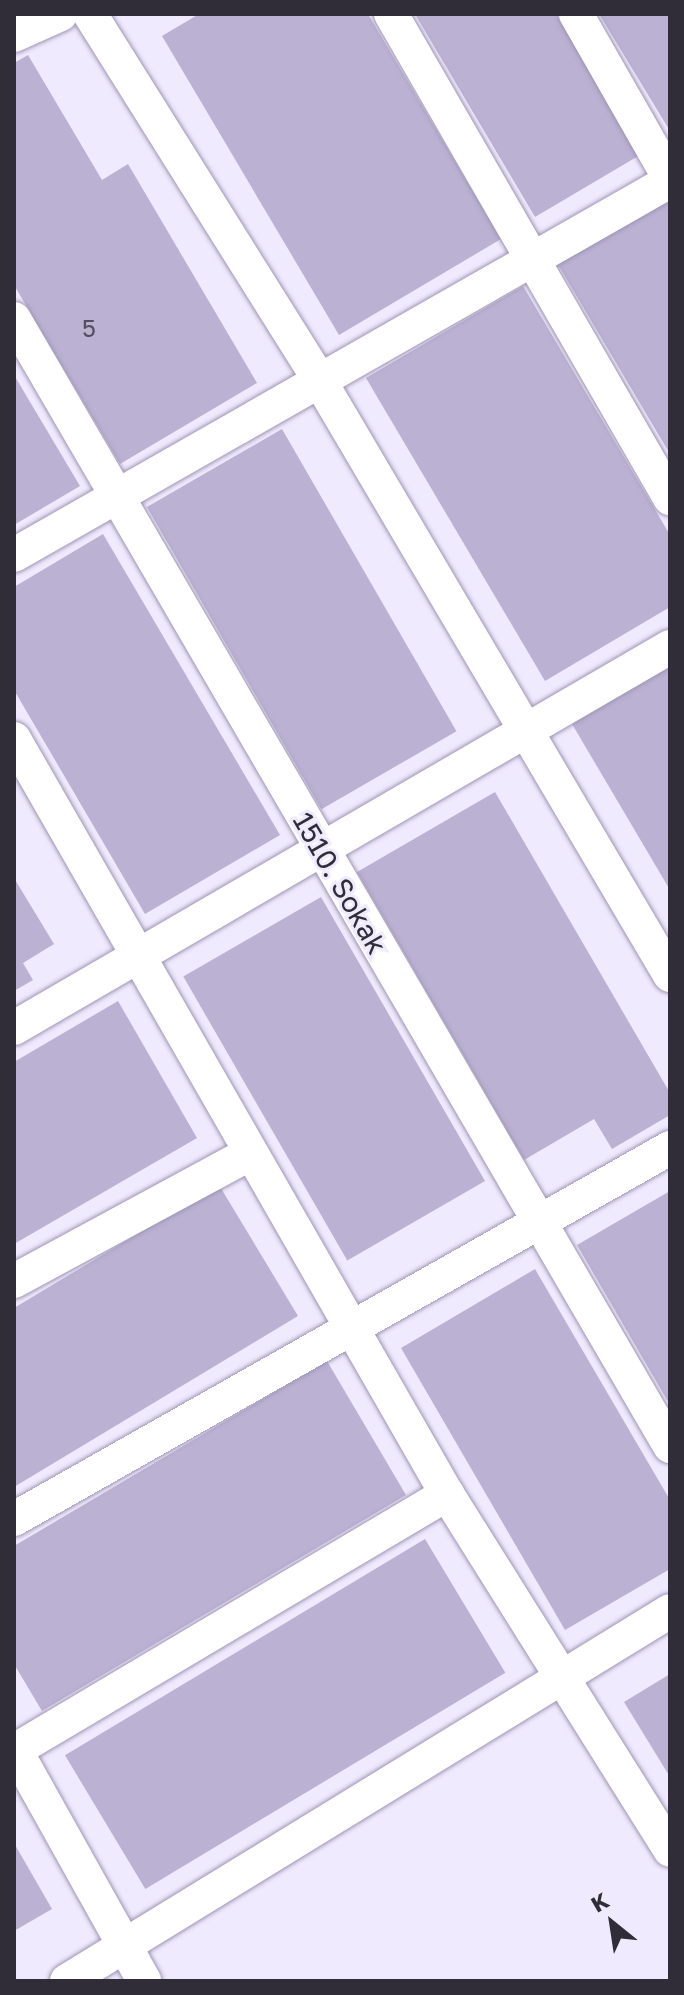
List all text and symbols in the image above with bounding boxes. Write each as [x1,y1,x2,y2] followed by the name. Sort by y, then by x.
[82,314,96,342] house number: 5
[286,806,394,960] street label: 1510. Sokak
[572,1883,652,1963] north arrow
[586,1886,613,1917] text: K

